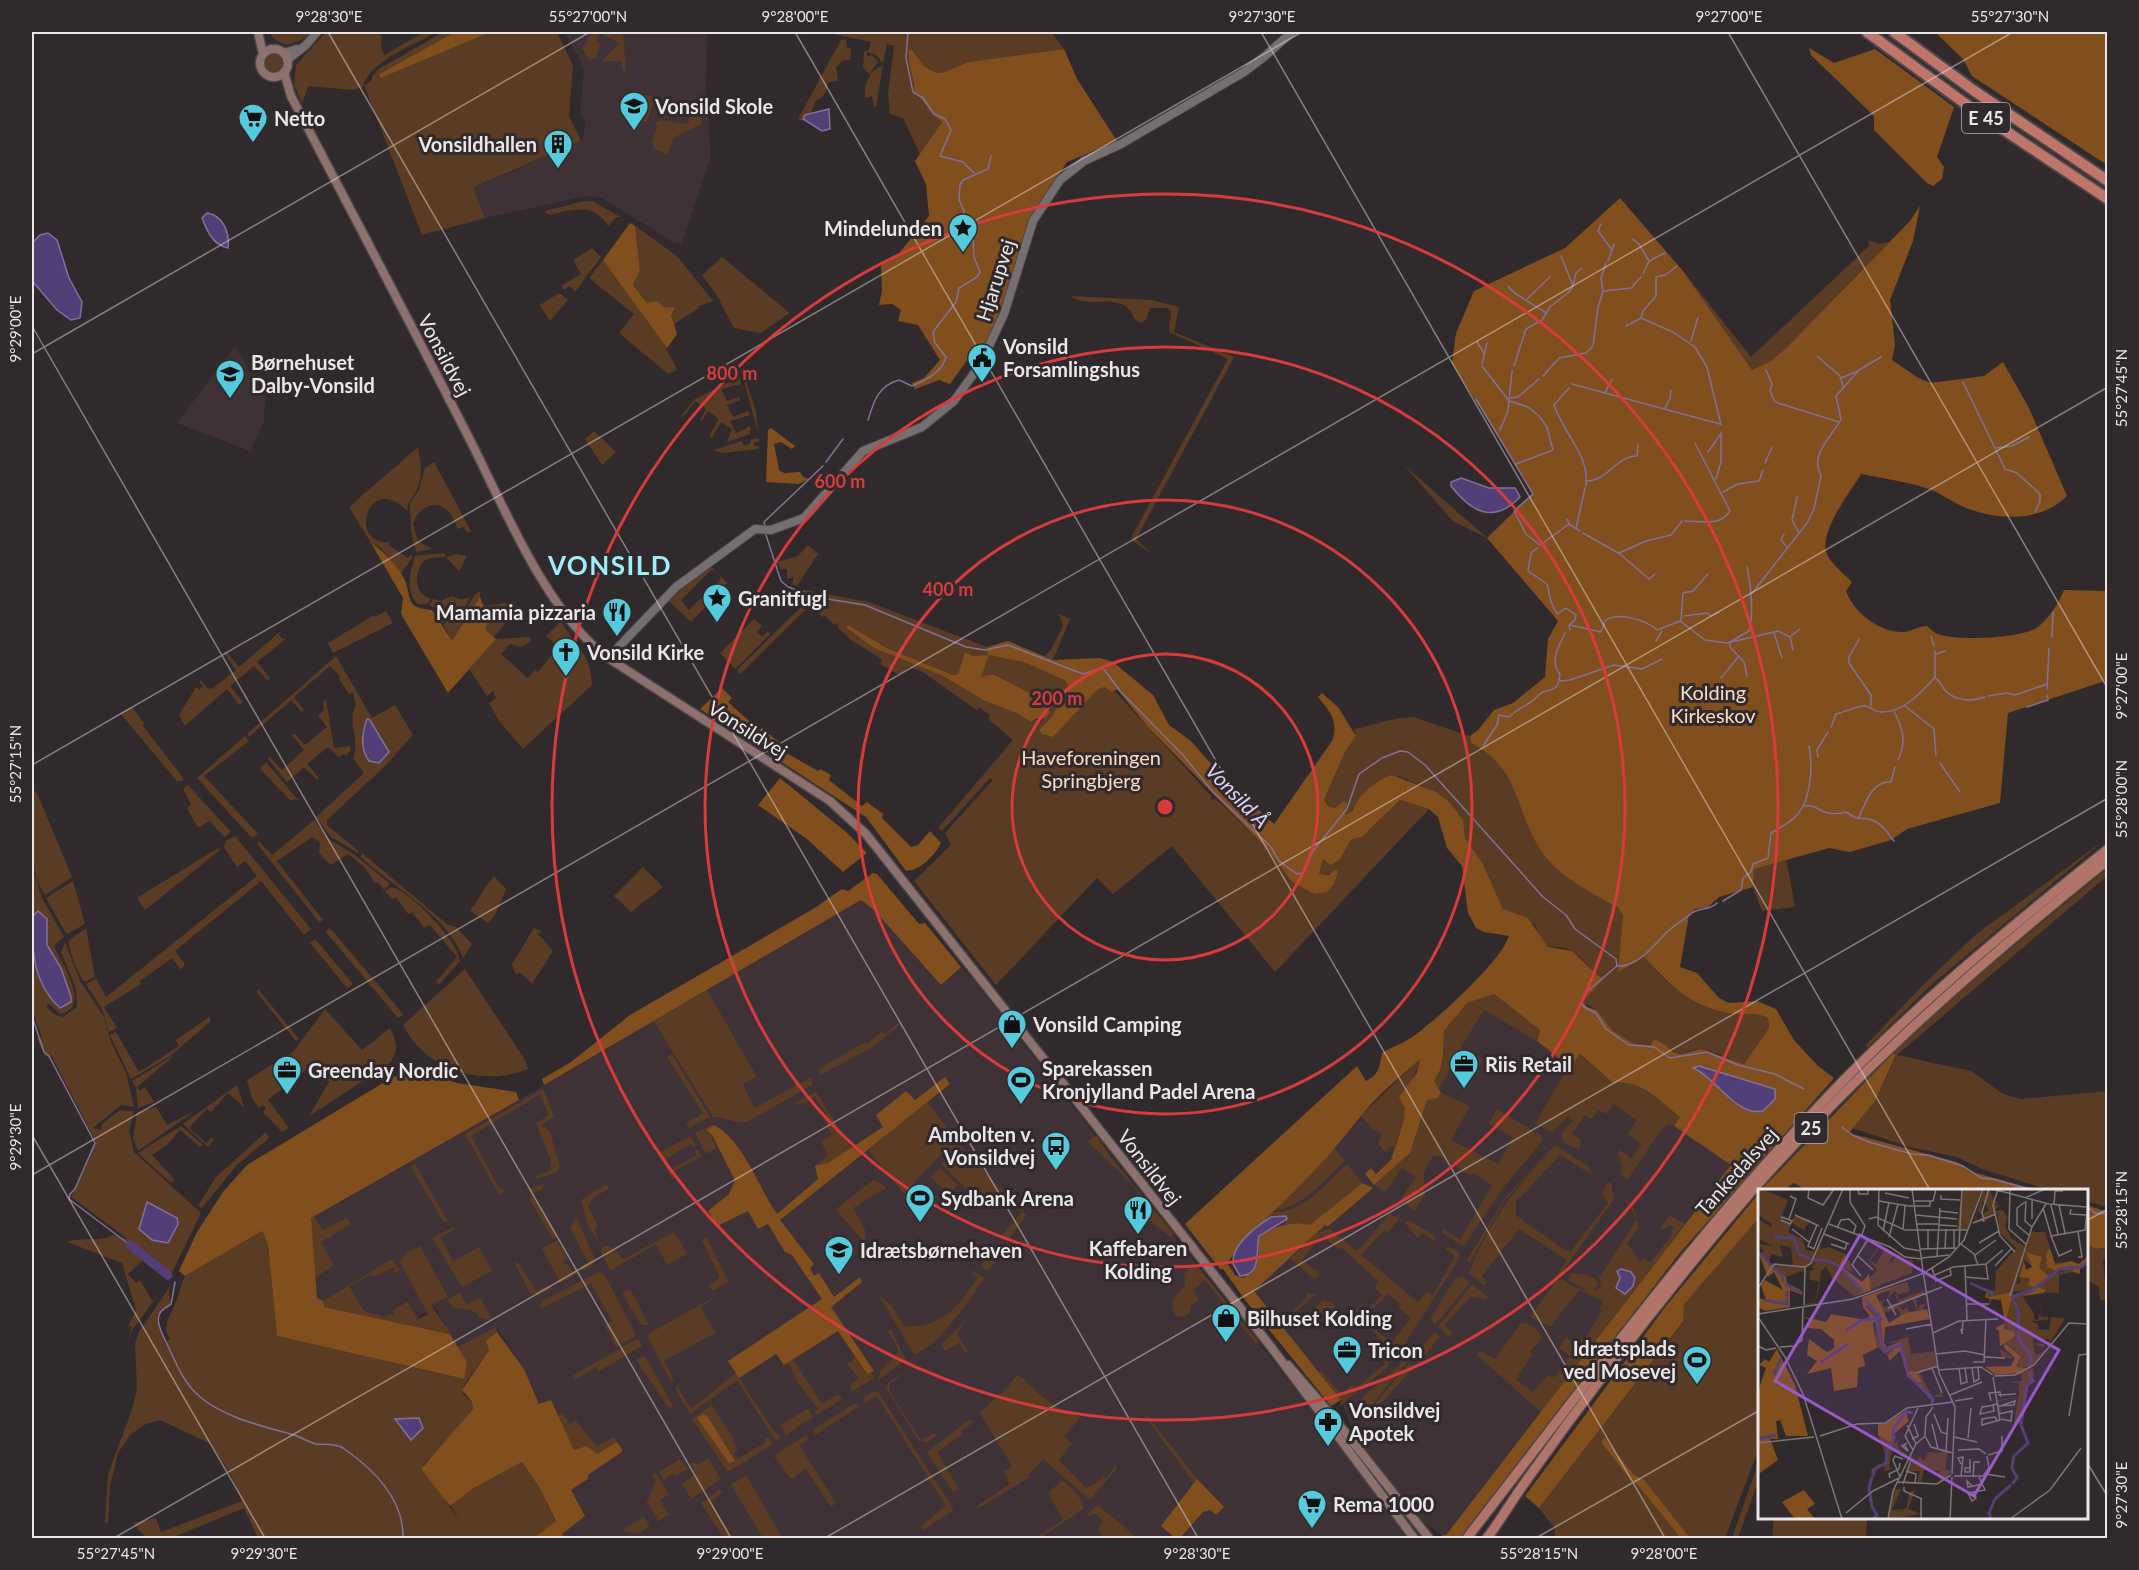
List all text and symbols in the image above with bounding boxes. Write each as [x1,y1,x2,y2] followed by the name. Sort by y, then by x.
[296,7,363,25] text: 9°28'30"E
[549,7,627,25] text: 55°27'00"N
[762,7,829,25] text: 9°28'00"E
[1229,7,1296,25] text: 9°27'30"E
[1696,7,1763,25] text: 9°27'00"E
[1971,7,2049,25] text: 55°27'30"N
[618,90,650,132] school or university icon: Vonsild Skole
[654,94,774,118] place label: Vonsild Skole
[237,102,269,144] supermarket icon: Netto
[1962,103,2010,133] road number: E 45
[274,106,325,130] place label: Netto
[542,128,574,170] building icon: Vonsildhallen
[417,132,537,156] place label: Vonsildhallen
[947,212,979,254] place icon: Mindelunden
[824,216,942,240] place label: Mindelunden
[971,236,1019,324] street label: Hjarupvej
[6,296,24,363] text: 9°29'00"E
[413,310,477,400] street label: Vonsildvej
[1002,334,1140,381] place label: Vonsild Forsamlingshus
[966,342,998,384] public building icon: Vonsild Forsamlingshus
[2112,349,2130,427] text: 55°27'45"N
[251,350,375,397] place label: Børnehuset Dalby-Vonsild
[214,358,246,400] school or university icon: Børnehuset Dalby-Vonsild
[707,362,757,384] text: 800 m
[815,470,865,492] text: 600 m
[547,549,672,581] district label: VONSILD
[923,578,973,600] text: 400 m
[701,582,733,624] place icon: Granitfugl
[738,586,827,610] place label: Granitfugl
[601,596,633,638] restaurant icon: Mamamia pizzaria
[436,600,596,624] place label: Mamamia pizzaria
[550,636,582,678] church icon: Vonsild Kirke
[586,640,705,664] place label: Vonsild Kirke
[2112,653,2130,720] text: 9°27'00"E
[1670,680,1756,727] park label: Kolding Kirkeskov
[1032,687,1082,709] text: 200 m
[704,695,792,763] street label: Vonsildvej
[6,725,24,803] text: 55°27'15"N
[1021,745,1161,792] park label: Haveforeningen Springbjerg
[1201,757,1275,833] water label: Vonsild Å
[2112,760,2130,838] text: 55°28'00"N
[1155,797,1175,817] centre of rings
[996,1008,1028,1050] shop icon: Vonsild Camping
[1032,1012,1182,1036] place label: Vonsild Camping
[1448,1048,1480,1090] office icon: Riis Retail
[1485,1052,1572,1076] place label: Riis Retail
[271,1054,303,1096] office icon: Greenday Nordic
[1042,1056,1255,1103] place label: Sparekassen Kronjylland Padel Arena
[308,1058,459,1082] place label: Greenday Nordic
[1005,1064,1037,1106] sports icon: Sparekassen Kronjylland Padel Arena
[6,1104,24,1171] text: 9°29'30"E
[1794,1113,1828,1143] road number: 25
[927,1122,1035,1169] place label: Ambolten v. Vonsildvej
[1690,1122,1782,1220] street label: Tankedalsvej
[1113,1124,1187,1210] street label: Vonsildvej
[1040,1130,1072,1172] bus stop icon: Ambolten v. Vonsildvej
[2112,1171,2130,1249] text: 55°28'15"N
[904,1182,936,1224] sports icon: Sydbank Arena
[941,1186,1074,1210] place label: Sydbank Arena
[1758,1189,2088,1519] inset map
[1122,1194,1154,1236] restaurant icon: Kaffebaren Kolding
[823,1234,855,1276] school or university icon: Idrætsbørnehaven
[1089,1236,1187,1283] place label: Kaffebaren Kolding
[860,1238,1022,1262] place label: Idrætsbørnehaven
[1210,1302,1242,1344] shop icon: Bilhuset Kolding
[1247,1306,1392,1330] place label: Bilhuset Kolding
[1331,1334,1363,1376] office icon: Tricon
[1564,1336,1676,1383] place label: Idrætsplads ved Mosevej
[1368,1338,1423,1362] place label: Tricon
[1681,1344,1713,1386] sports icon: Idrætsplads ved Mosevej
[1348,1398,1440,1445] place label: Vonsildvej Apotek
[1312,1406,1344,1448] pharmacy icon: Vonsildvej Apotek
[2112,1462,2130,1529] text: 9°27'30"E
[1296,1488,1328,1530] supermarket icon: Rema 1000
[1333,1492,1434,1516] place label: Rema 1000
[77,1544,155,1562] text: 55°27'45"N
[231,1544,298,1562] text: 9°29'30"E
[697,1544,764,1562] text: 9°29'00"E
[1164,1544,1231,1562] text: 9°28'30"E
[1500,1544,1578,1562] text: 55°28'15"N
[1631,1544,1698,1562] text: 9°28'00"E

